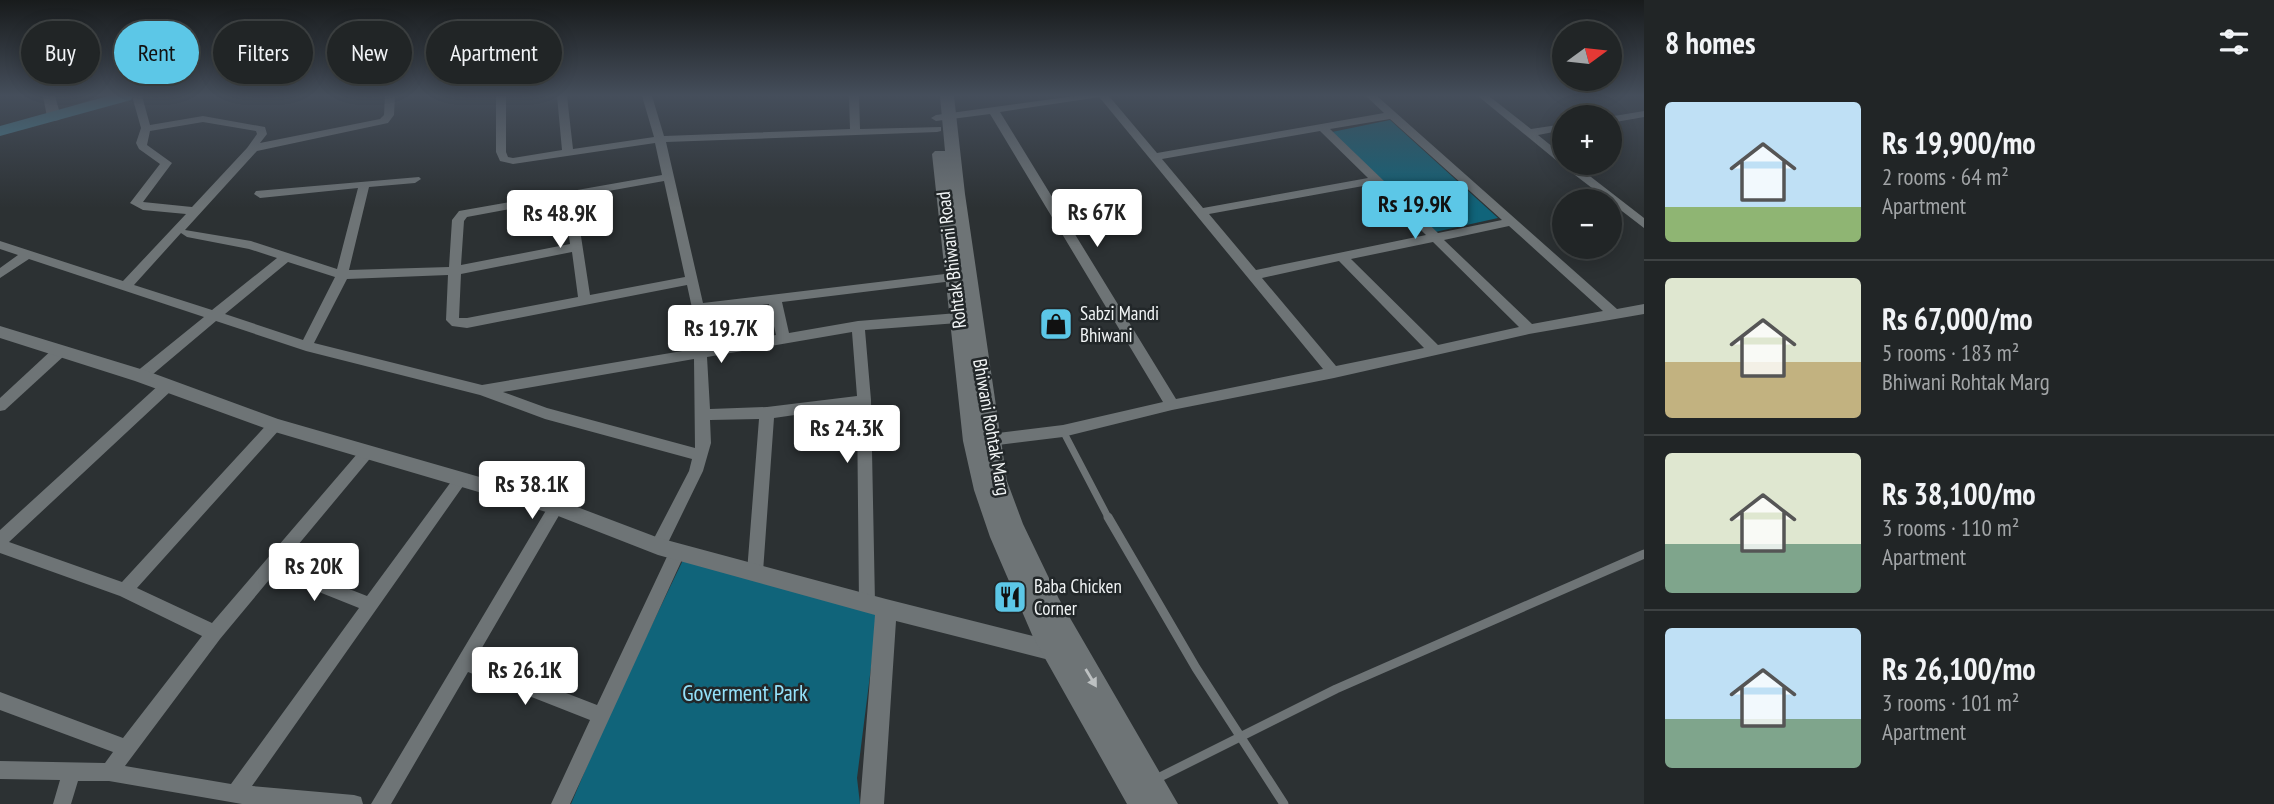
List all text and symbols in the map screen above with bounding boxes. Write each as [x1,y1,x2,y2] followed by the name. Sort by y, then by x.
[21,21,100,84] chip: Buy
[114,21,199,84] chip: Rent
[213,21,313,84] chip: Filters
[327,21,412,84] chip: New
[426,21,562,84] chip: Apartment
[1552,21,1622,91] north arrow
[1552,21,1622,259] map controls
[1665,23,1756,62] text: 8 homes
[2215,23,2253,61] icon: filters
[1552,105,1622,175] button: +
[1882,123,2036,162] text: Rs 19,900/mo
[1721,130,1805,214] icon: home
[1882,162,2009,191] text: 2 rooms · 64 m²
[1343,182,1487,241] pin: Rs 19.9K
[1378,189,1452,218] text: Rs 19.9K
[1552,189,1622,259] button: −
[488,190,632,250] pin: Rs 48.9K
[931,190,971,330] street label: Rohtak Bhiwani Road
[1040,190,1154,249] pin: Rs 67K
[1882,191,1966,220] text: Apartment
[1068,197,1126,226] text: Rs 67K
[523,198,597,227] text: Rs 48.9K
[1882,299,2033,338] text: Rs 67,000/mo
[1080,301,1159,347] place label: Sabzi Mandi Bhiwani
[1037,305,1075,343] shop icon: Sabzi Mandi Bhiwani
[649,306,793,365] pin: Rs 19.7K
[1721,306,1805,390] icon: home
[684,313,758,342] text: Rs 19.7K
[1882,338,2019,367] text: 5 rooms · 183 m²
[968,357,1016,497] street label: Bhiwani Rohtak Marg
[1882,367,2050,396] text: Bhiwani Rohtak Marg
[775,406,919,465] pin: Rs 24.3K
[810,413,884,442] text: Rs 24.3K
[460,462,604,521] pin: Rs 38.1K
[495,469,569,498] text: Rs 38.1K
[1882,474,2036,513] text: Rs 38,100/mo
[1721,481,1805,565] icon: home
[1882,513,2019,542] text: 3 rooms · 110 m²
[1882,542,1966,571] text: Apartment
[257,544,371,603] pin: Rs 20K
[285,551,343,580] text: Rs 20K
[1034,574,1122,620] place label: Baba Chicken Corner
[991,578,1029,616] restaurant icon: Baba Chicken Corner
[453,648,597,707] pin: Rs 26.1K
[1882,649,2036,688] text: Rs 26,100/mo
[488,655,562,684] text: Rs 26.1K
[1721,656,1805,740] icon: home
[1085,668,1097,687] one-way arrow
[682,678,808,707] park label: Goverment Park
[1882,688,2019,717] text: 3 rooms · 101 m²
[1882,717,1966,746] text: Apartment

